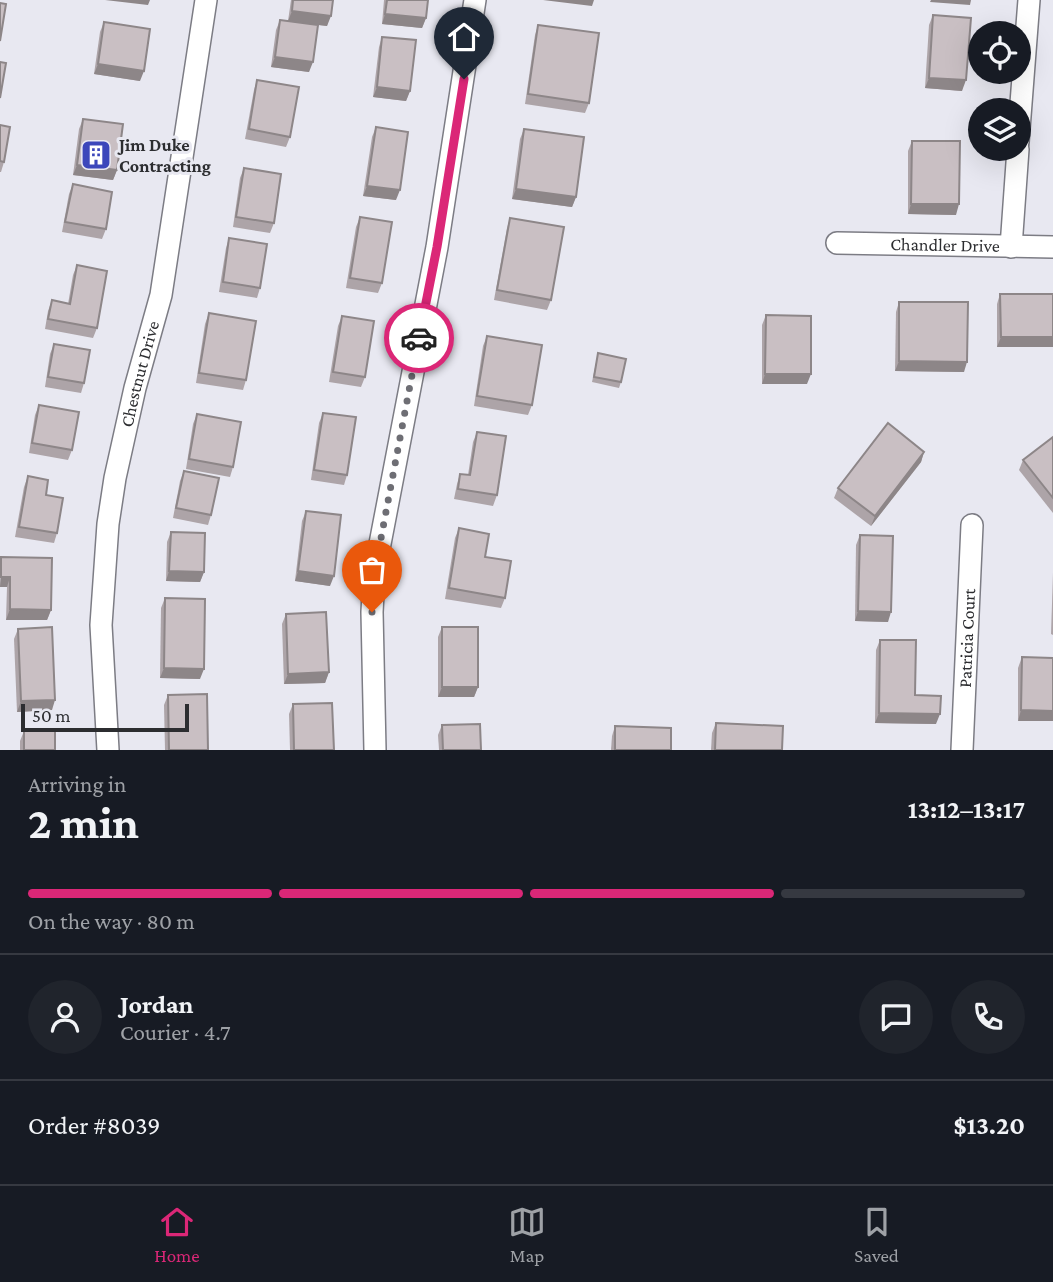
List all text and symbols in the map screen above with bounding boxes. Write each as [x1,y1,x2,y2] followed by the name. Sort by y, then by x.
[434,7,494,79] pin
[445,18,483,56] icon: home
[968,21,1031,161] map controls
[968,21,1031,84] button: locate
[968,98,1031,161] button: layers
[117,135,211,176] place label: Jim Duke Contracting
[79,138,113,172] building icon: Jim Duke Contracting
[890,234,1000,256] street label: Chandler Drive
[384,303,454,373] courier
[117,318,163,429] street label: Chestnut Drive
[400,319,438,357] icon: car
[342,540,402,612] pin
[353,551,391,589] icon: bag
[955,587,979,688] street label: Patricia Court
[21,701,189,733] scale bar
[32,705,71,726] text: 50 m
[28,771,126,797] text: Arriving in
[908,795,1025,824] text: 13:12–13:17
[28,797,139,848] text: 2 min
[28,908,195,934] text: On the way · 80 m
[28,980,102,1054] button: person
[859,980,933,1054] button: chat
[951,980,1025,1054] button: phone
[120,990,194,1019] text: Jordan
[120,1019,231,1045] text: Courier · 4.7
[28,1111,161,1140] text: Order #8039
[953,1111,1025,1140] text: $13.20
[154,1203,200,1266] tab: Home
[508,1203,546,1266] tab: Map
[854,1203,899,1266] tab: Saved

